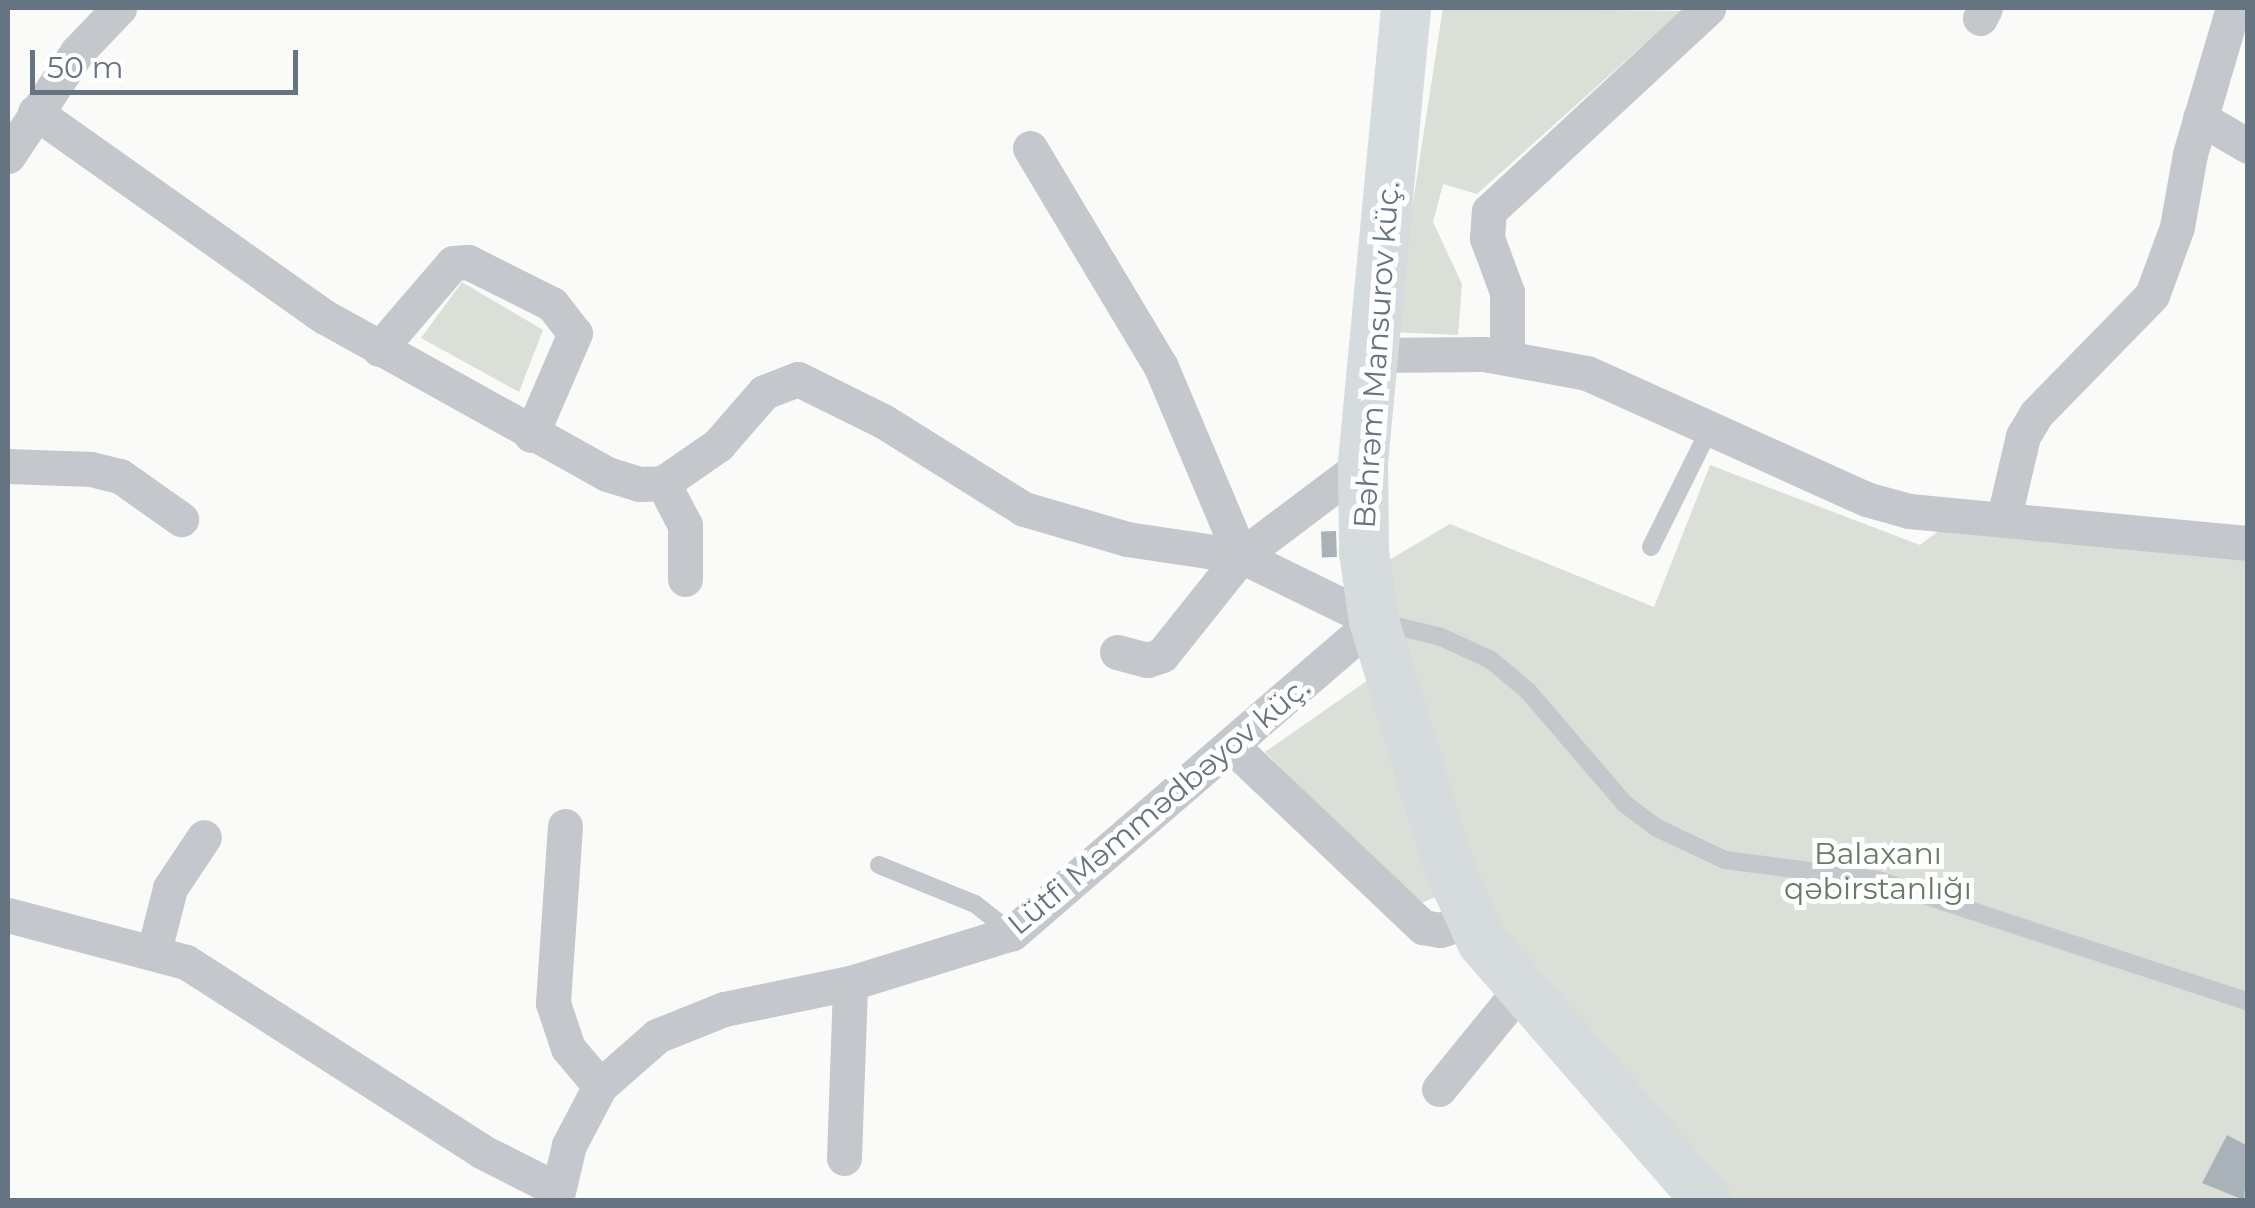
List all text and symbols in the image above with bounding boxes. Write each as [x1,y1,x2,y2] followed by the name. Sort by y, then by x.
[35,30,302,92] scale bar
[47,49,124,86] text: 50 m
[1347,180,1407,530] street label: Bəhrəm Mansurov küç.
[1001,669,1317,943] street label: Lütfi Məmmədbəyov küç.
[1784,836,1972,906] park label: Balaxanı qəbirstanlığı

